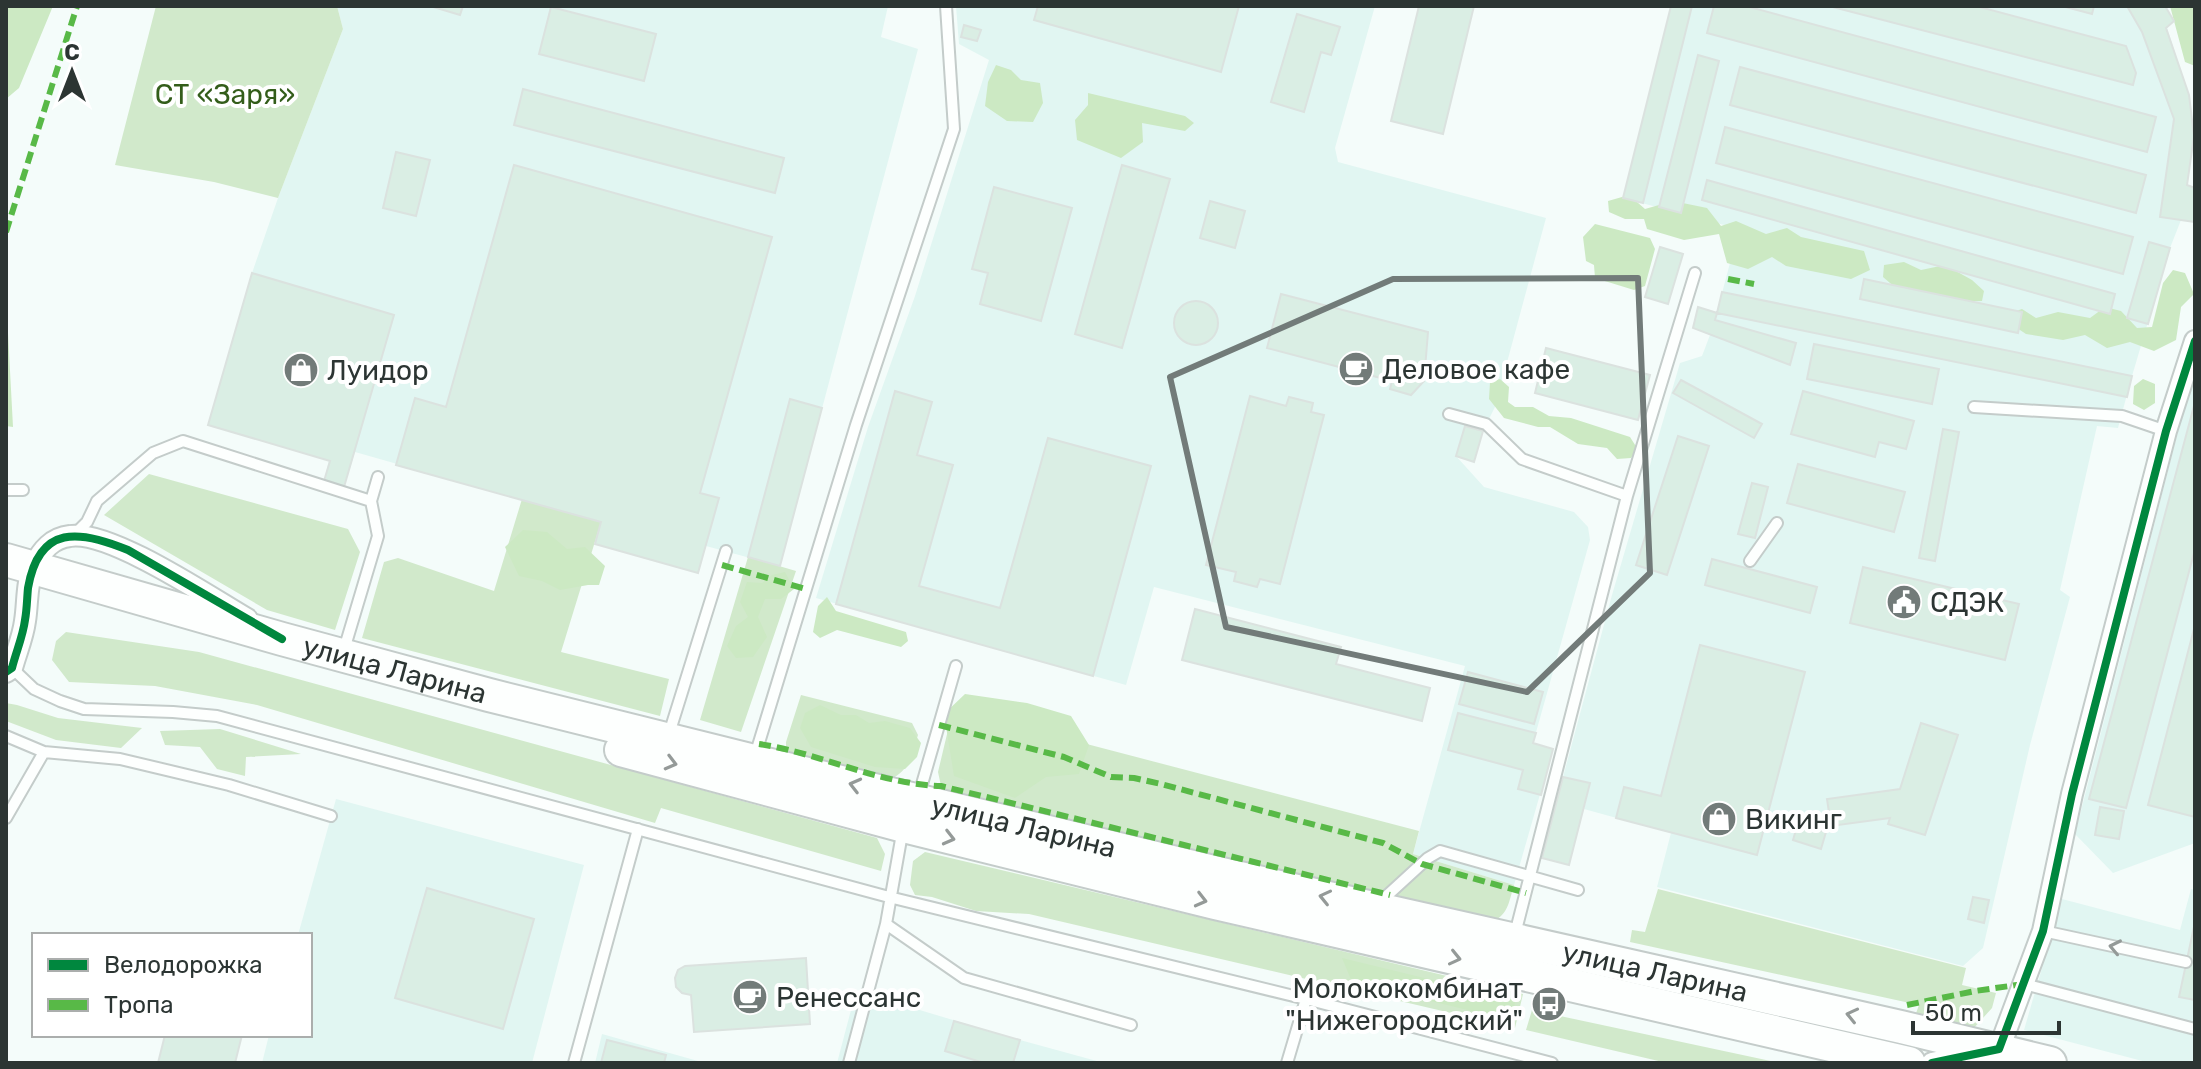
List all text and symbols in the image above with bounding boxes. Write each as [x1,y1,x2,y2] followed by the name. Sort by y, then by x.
[32,32,112,112] north arrow
[64,39,80,66] text: С
[155,78,295,111] park label: СТ «Заря»
[1337,350,1375,388] cafe icon: Деловое кафе
[282,351,320,389] shop icon: Луидор
[1382,353,1570,386] place label: Деловое кафе
[327,354,429,387] place label: Луидор
[1885,583,1923,621] public building icon: СДЭК
[1930,586,2004,619] place label: СДЭК
[299,629,490,711] street label: улица Ларина
[663,754,677,770] one-way arrow
[848,777,862,794] one-way arrow
[928,788,1119,865] street label: улица Ларина
[1700,800,1738,838] shop icon: Викинг
[1745,803,1842,836] place label: Викинг
[942,828,955,845] one-way arrow
[1319,889,1333,906] one-way arrow
[1194,891,1208,908] one-way arrow
[32,933,312,1037] legend
[1559,935,1751,1009] street label: улица Ларина
[2108,939,2121,956] one-way arrow
[1447,949,1461,966] one-way arrow
[104,951,263,979] text: Велодорожка
[1285,972,1523,1037] place label: Молококомбинат "Нижегородский"
[731,978,769,1016] cafe icon: Ренессанс
[776,981,921,1014] place label: Ренессанс
[1530,985,1568,1023] bus stop icon: Молококомбинат "Нижегородский"
[1913,985,2059,1035] scale bar
[104,991,173,1019] text: Тропа
[1925,999,1982,1027] text: 50 m
[1846,1008,1860,1025] one-way arrow

